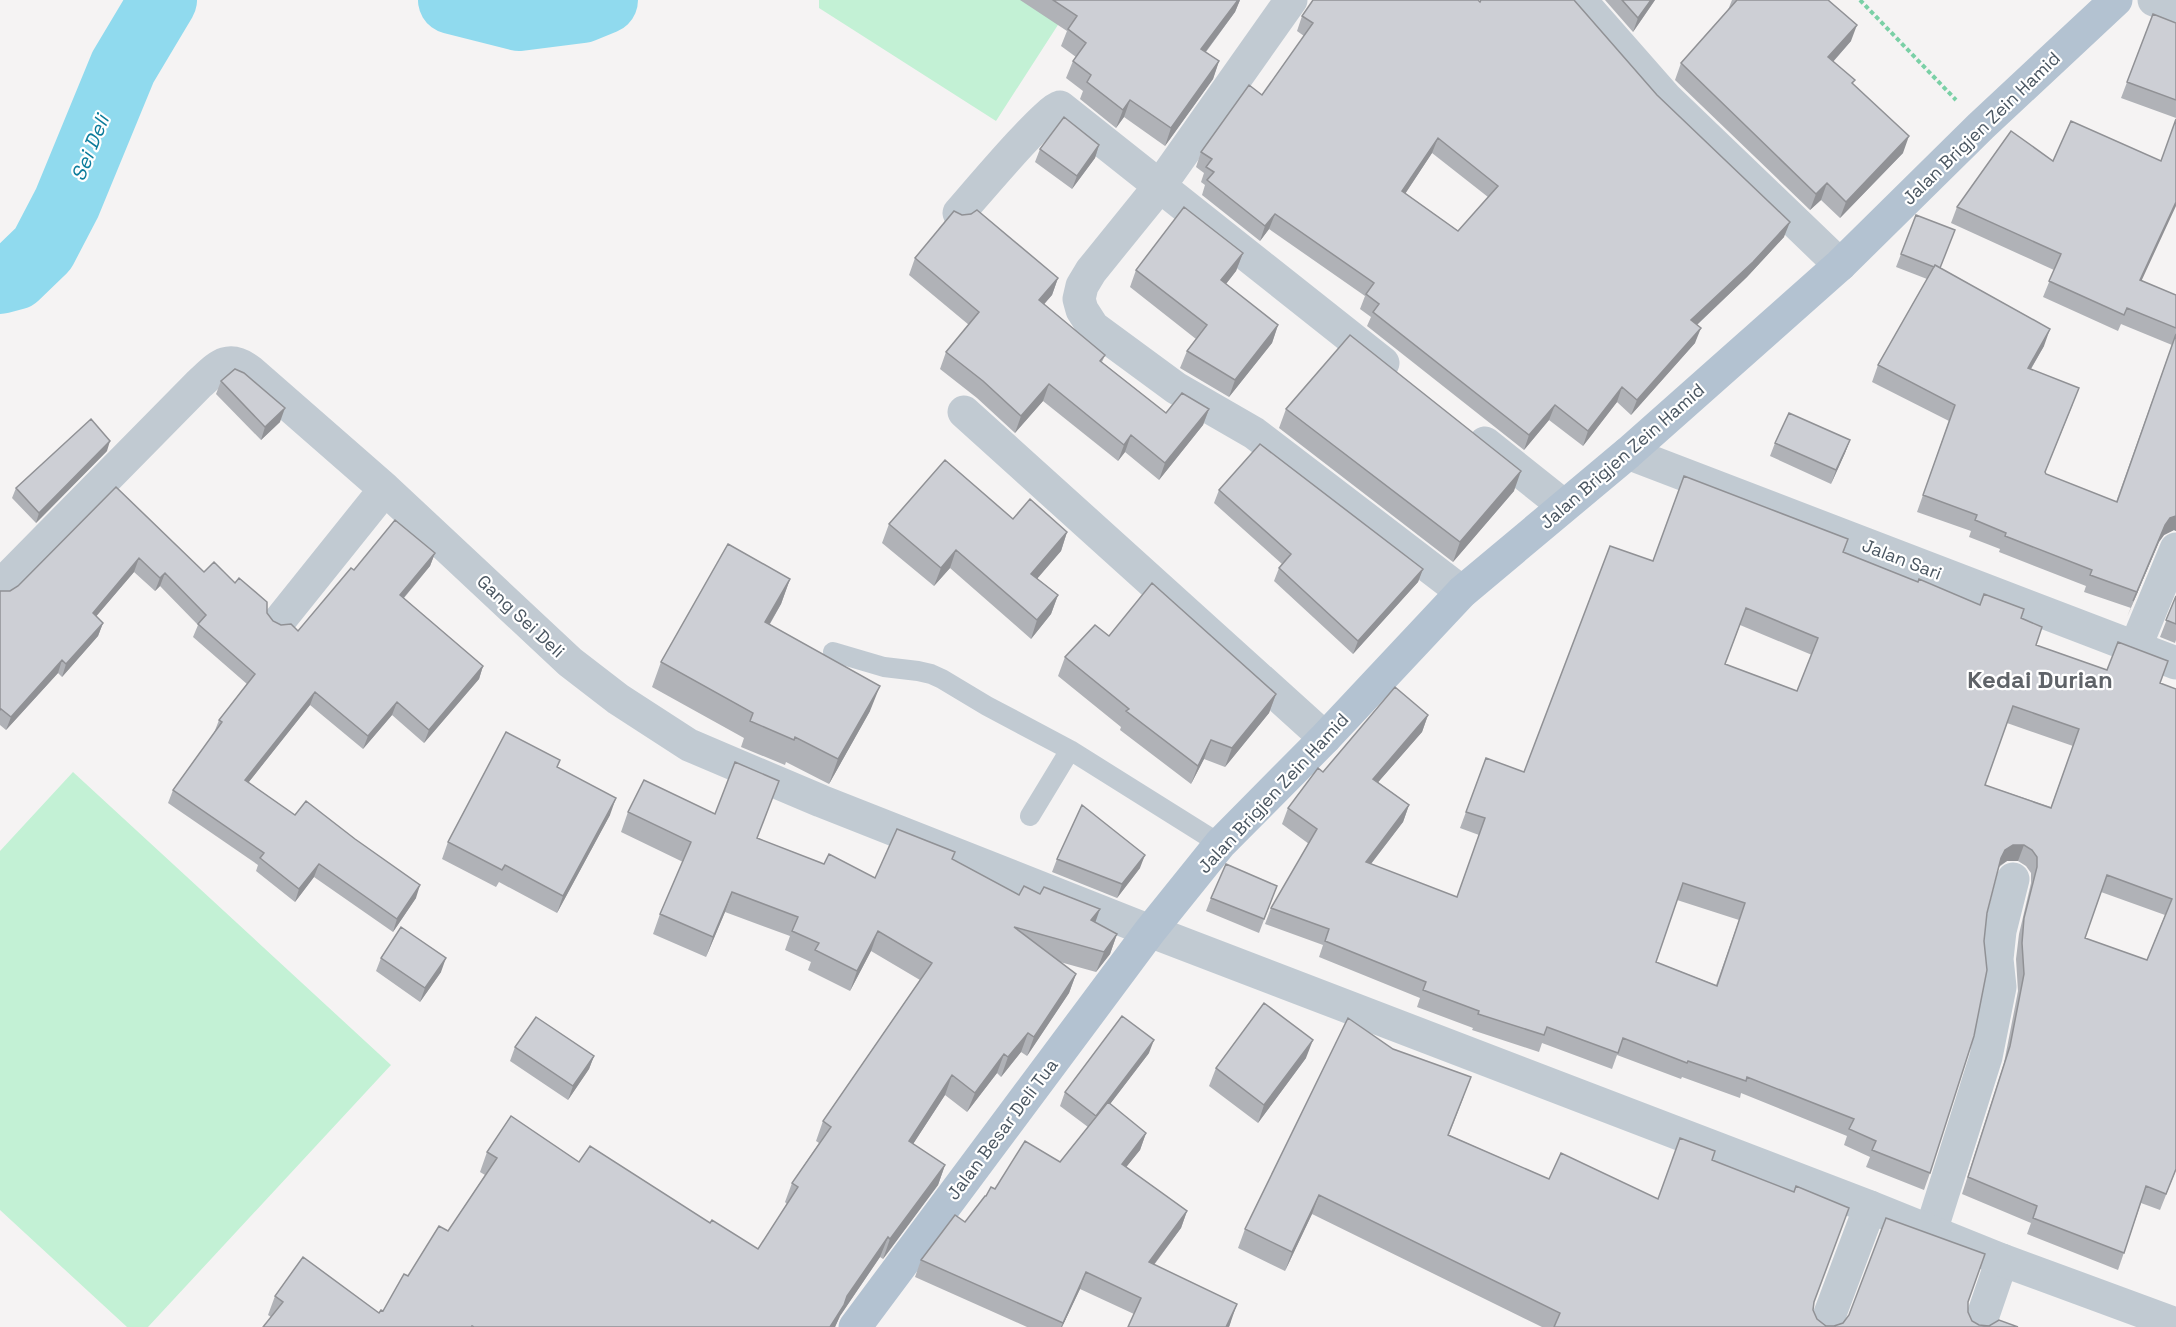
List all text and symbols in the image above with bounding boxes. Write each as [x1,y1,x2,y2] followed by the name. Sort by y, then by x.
[1897,46,2065,210] street label: Jalan Brigjen Zein Hamid
[65,109,116,185] water label: Sei Deli
[1535,378,1709,534] street label: Jalan Brigjen Zein Hamid
[1859,533,1945,585] street label: Jalan Sari
[472,570,570,662] street label: Gang Sei Deli
[1967,664,2113,695] district label: Kedai Durian
[1193,708,1353,878] street label: Jalan Brigjen Zein Hamid
[941,1054,1063,1204] street label: Jalan Besar Deli Tua

